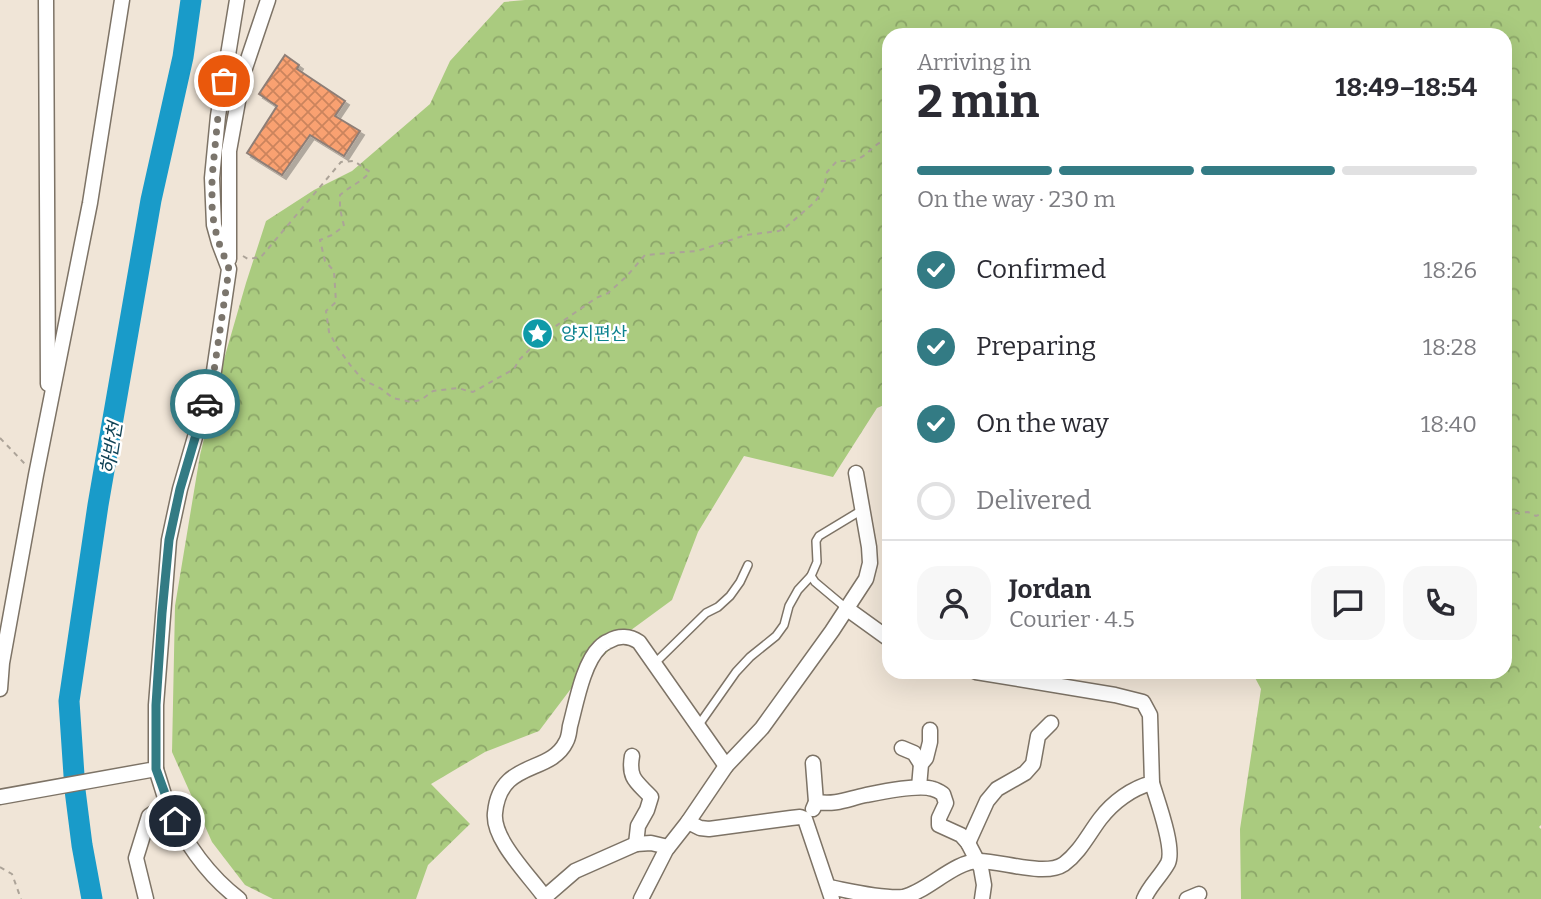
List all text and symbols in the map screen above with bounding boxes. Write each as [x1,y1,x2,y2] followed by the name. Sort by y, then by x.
[917,48,1031,76] text: Arriving in
[194,51,254,111] pin
[205,62,243,100] icon: bag
[1335,72,1477,103] text: 18:49–18:54
[917,74,1039,129] text: 2 min
[917,185,1115,213] text: On the way · 230 m
[917,251,955,289] icon: check
[976,254,1106,285] text: Confirmed
[1423,256,1477,284] text: 18:26
[521,317,555,351] place icon: 양지편산
[561,323,627,345] place label: 양지편산
[917,328,955,366] icon: check
[976,331,1096,362] text: Preparing
[1423,333,1477,361] text: 18:28
[170,369,240,439] courier
[186,385,224,423] icon: car
[917,405,955,443] icon: check
[976,408,1109,439] text: On the way
[1421,410,1477,438] text: 18:40
[96,419,127,476] water label: 하반천
[976,485,1091,516] text: Delivered
[917,566,991,640] button: person
[1311,566,1385,640] button: chat
[1403,566,1477,640] button: phone
[1009,574,1091,605] text: Jordan
[1009,605,1135,633] text: Courier · 4.5
[145,791,205,851] pin
[156,802,194,840] icon: home

